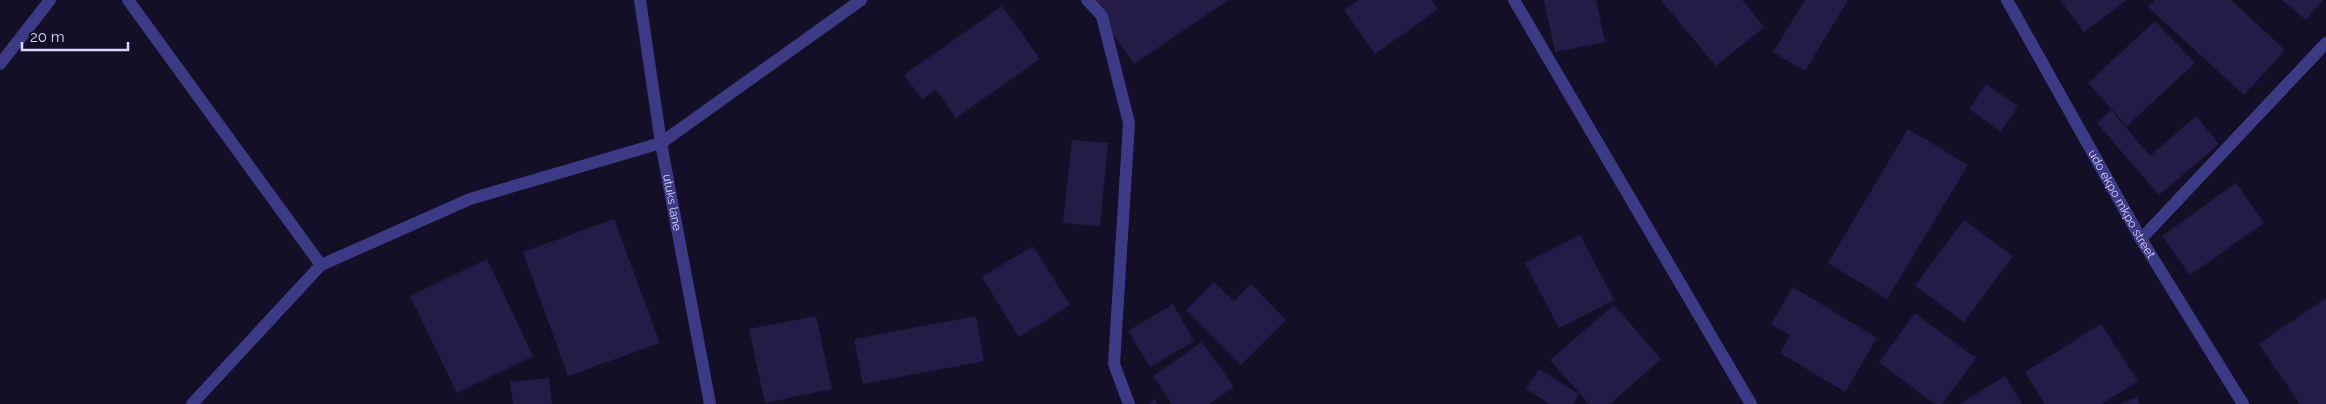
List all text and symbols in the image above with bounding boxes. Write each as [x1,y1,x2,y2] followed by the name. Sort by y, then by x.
[22,20,129,52] scale bar
[30,28,65,46] text: 20 m
[2085,147,2158,261] street label: udo ekpo mkpo street
[660,173,684,232] street label: utuks lane

